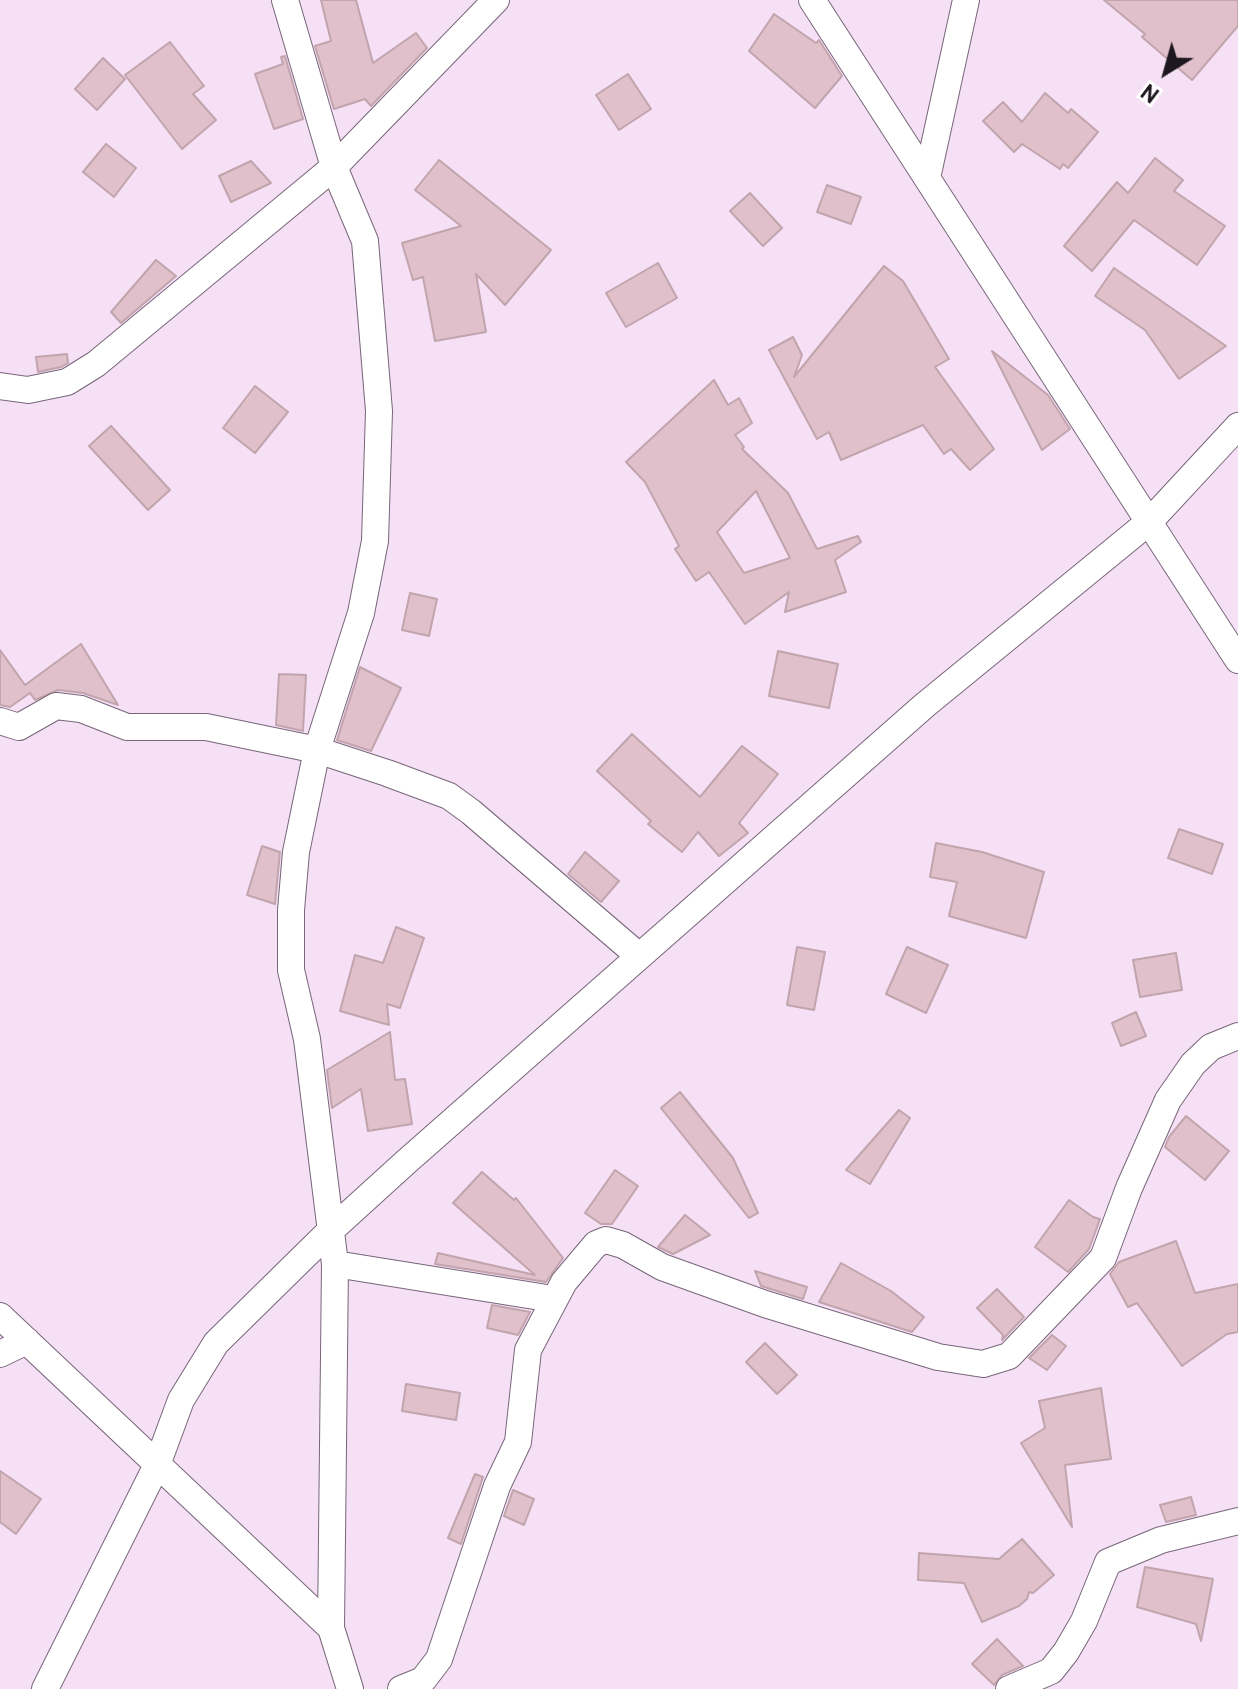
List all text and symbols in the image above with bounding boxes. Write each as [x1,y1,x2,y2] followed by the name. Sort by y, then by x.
[1126,32,1206,112] north arrow
[1137,76,1166,107] text: N

